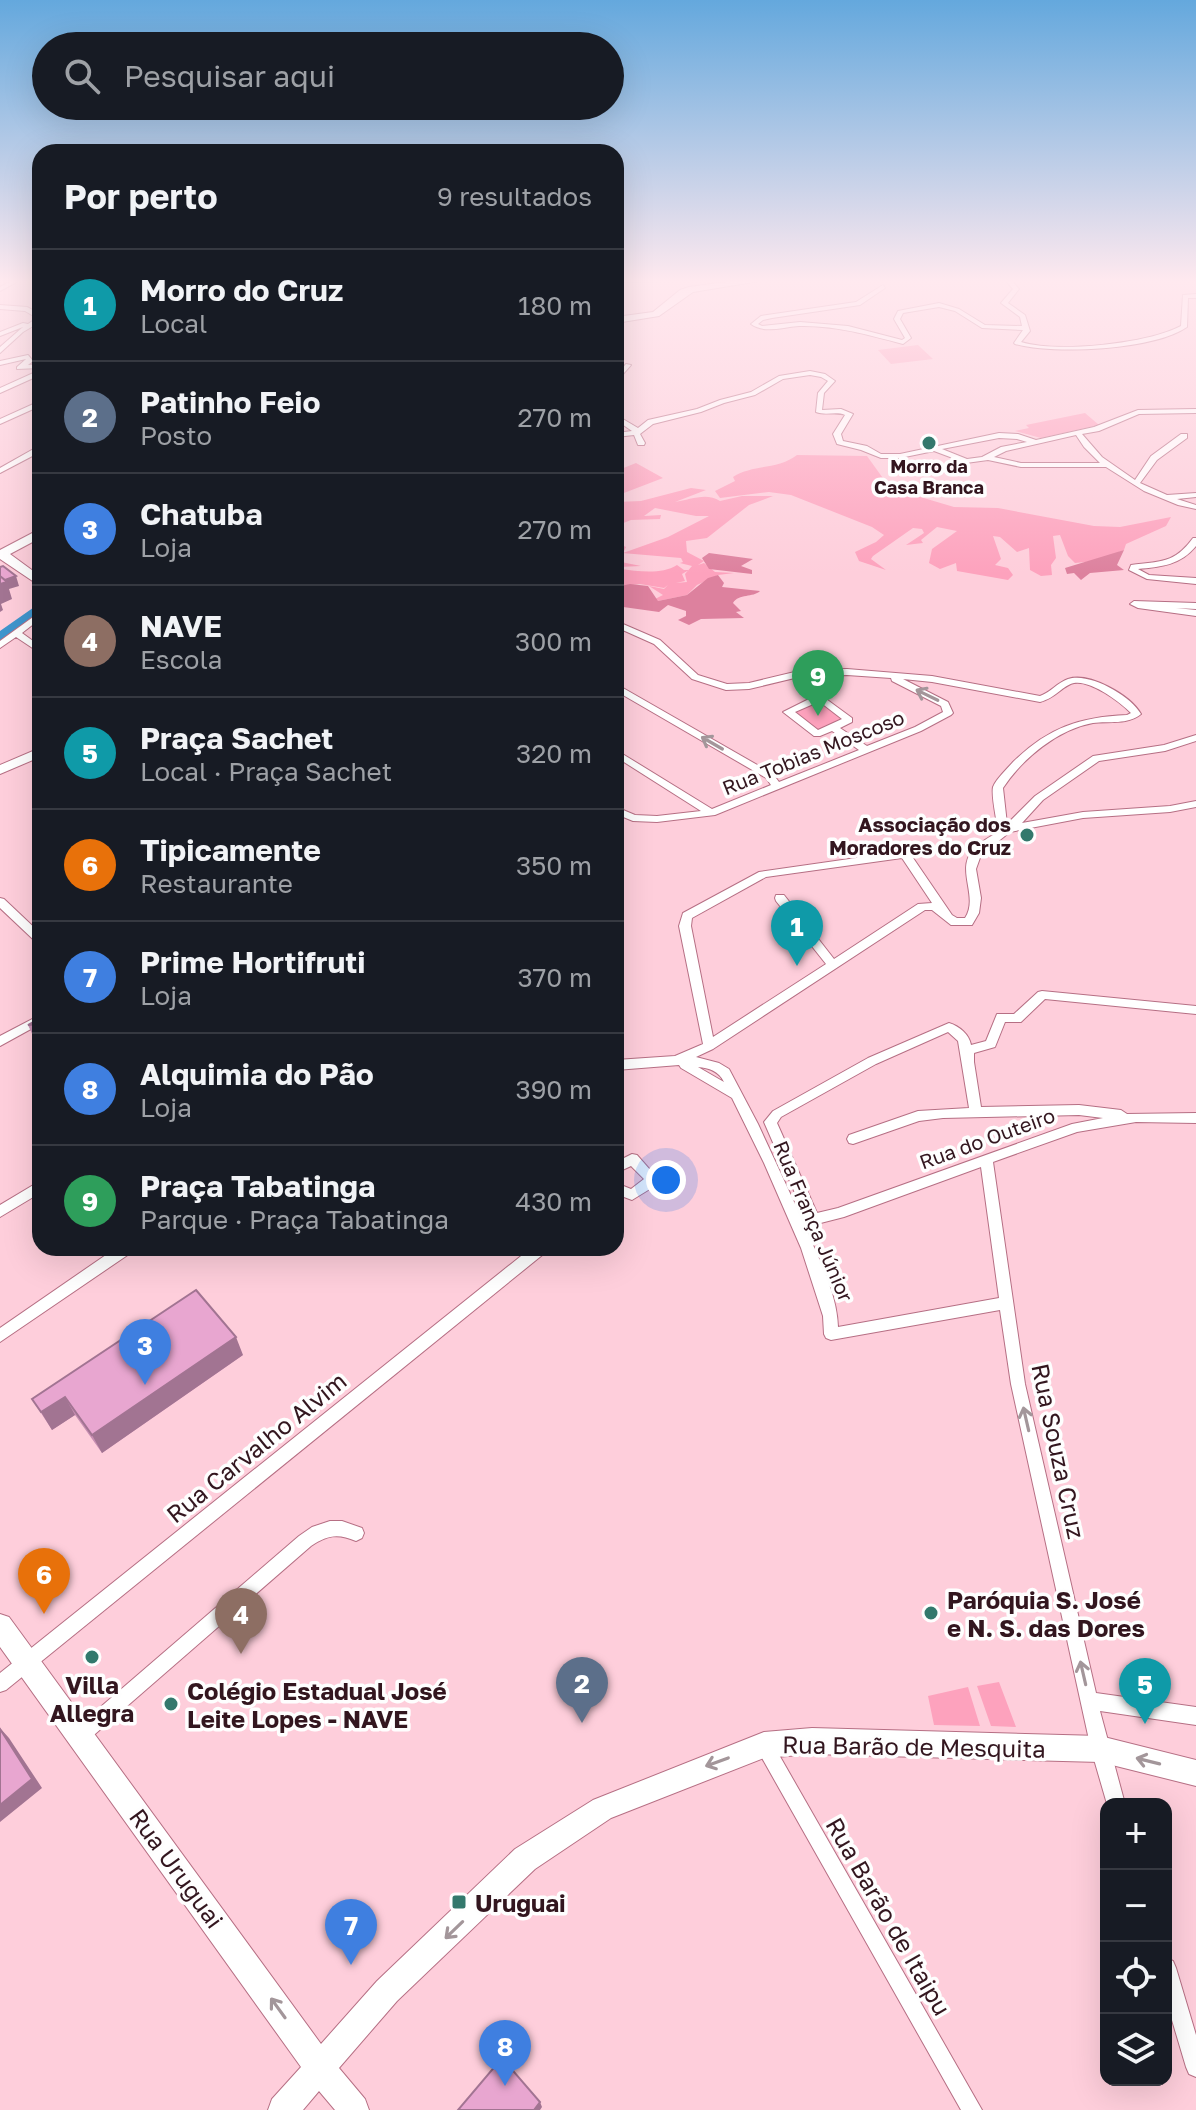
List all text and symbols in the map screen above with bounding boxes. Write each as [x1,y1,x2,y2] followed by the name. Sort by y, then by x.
[32,32,624,120] search box
[60,54,104,98] icon: search
[124,58,335,94] text: Pesquisar aqui
[64,176,218,216] text: Por perto
[437,181,592,212] text: 9 resultados
[140,272,343,308] text: Morro do Cruz
[83,290,97,321] text: 1
[518,290,592,321] text: 180 m
[140,308,207,339] text: Local
[140,384,321,420] text: Patinho Feio
[82,402,98,433] text: 2
[518,402,592,433] text: 270 m
[140,420,212,451] text: Posto
[920,434,938,452] marker: Morro da Casa Branca
[874,455,984,498] place label: Morro da Casa Branca
[140,496,263,532] text: Chatuba
[82,514,98,545] text: 3
[518,514,592,545] text: 270 m
[140,532,192,563] text: Loja
[140,608,222,644] text: NAVE
[82,626,98,657] text: 4
[515,626,592,657] text: 300 m
[140,644,222,675] text: Escola
[792,650,844,716] pin: 9
[916,686,940,702] one-way arrow
[719,705,907,799] street label: Rua Tobias Moscoso
[140,720,333,756] text: Praça Sachet
[701,735,724,751] one-way arrow
[82,738,98,769] text: 5
[516,738,592,769] text: 320 m
[140,756,392,787] text: Local · Praça Sachet
[829,812,1011,859] place label: Associação dos Moradores do Cruz
[1018,826,1036,844] marker: Associação dos Moradores do Cruz
[140,832,321,868] text: Tipicamente
[82,850,98,881] text: 6
[516,850,592,881] text: 350 m
[140,868,293,899] text: Restaurante
[771,900,823,966] pin: 1
[140,944,366,980] text: Prime Hortifruti
[83,962,97,993] text: 7
[517,962,592,993] text: 370 m
[140,980,192,1011] text: Loja
[140,1056,374,1092] text: Alquimia do Pão
[82,1074,98,1105] text: 8
[515,1074,592,1105] text: 390 m
[140,1092,192,1123] text: Loja
[916,1102,1058,1174] street label: Rua do Outeiro
[769,1137,859,1305] street label: Rua França Júnior
[646,1160,686,1200] your location
[140,1168,375,1204] text: Praça Tabatinga
[82,1186,98,1217] text: 9
[515,1186,592,1217] text: 430 m
[140,1204,449,1235] text: Parque · Praça Tabatinga
[119,1319,171,1385] pin: 3
[1026,1361,1092,1541] street label: Rua Souza Cruz
[160,1366,352,1528] street label: Rua Carvalho Alvim
[1018,1407,1033,1433] one-way arrow
[18,1548,70,1614] pin: 6
[947,1585,1145,1642] place label: Paróquia S. José e N. S. das Dores
[215,1588,267,1654] pin: 4
[922,1604,940,1622] marker: Paróquia S. José e N. S. das Dores
[83,1648,101,1666] marker: Villa Allegra
[556,1657,608,1723] pin: 2
[1119,1658,1171,1724] pin: 5
[1075,1661,1090,1686] one-way arrow
[50,1670,134,1727] place label: Villa Allegra
[187,1676,447,1733] place label: Colégio Estadual José Leite Lopes - NAVE
[162,1695,180,1713] marker: Colégio Estadual José Leite Lopes - NAVE
[782,1729,1046,1763] street label: Rua Barão de Mesquita
[1135,1753,1161,1768] one-way arrow
[705,1756,730,1770] one-way arrow
[1100,1798,1172,2086] map controls
[1100,1798,1172,1870] button: +
[124,1803,230,1933] street label: Rua Uruguai
[821,1812,957,2020] street label: Rua Barão de Itaipu
[1100,1870,1172,1942] button: −
[475,1888,566,1917] place label: Uruguai
[450,1893,468,1911] marker: Uruguai
[325,1899,377,1965] pin: 7
[444,1920,464,1939] one-way arrow
[1100,1942,1172,2014] button: locate
[269,1998,286,2020] one-way arrow
[1100,2014,1172,2086] button: layers
[479,2020,531,2086] pin: 8

